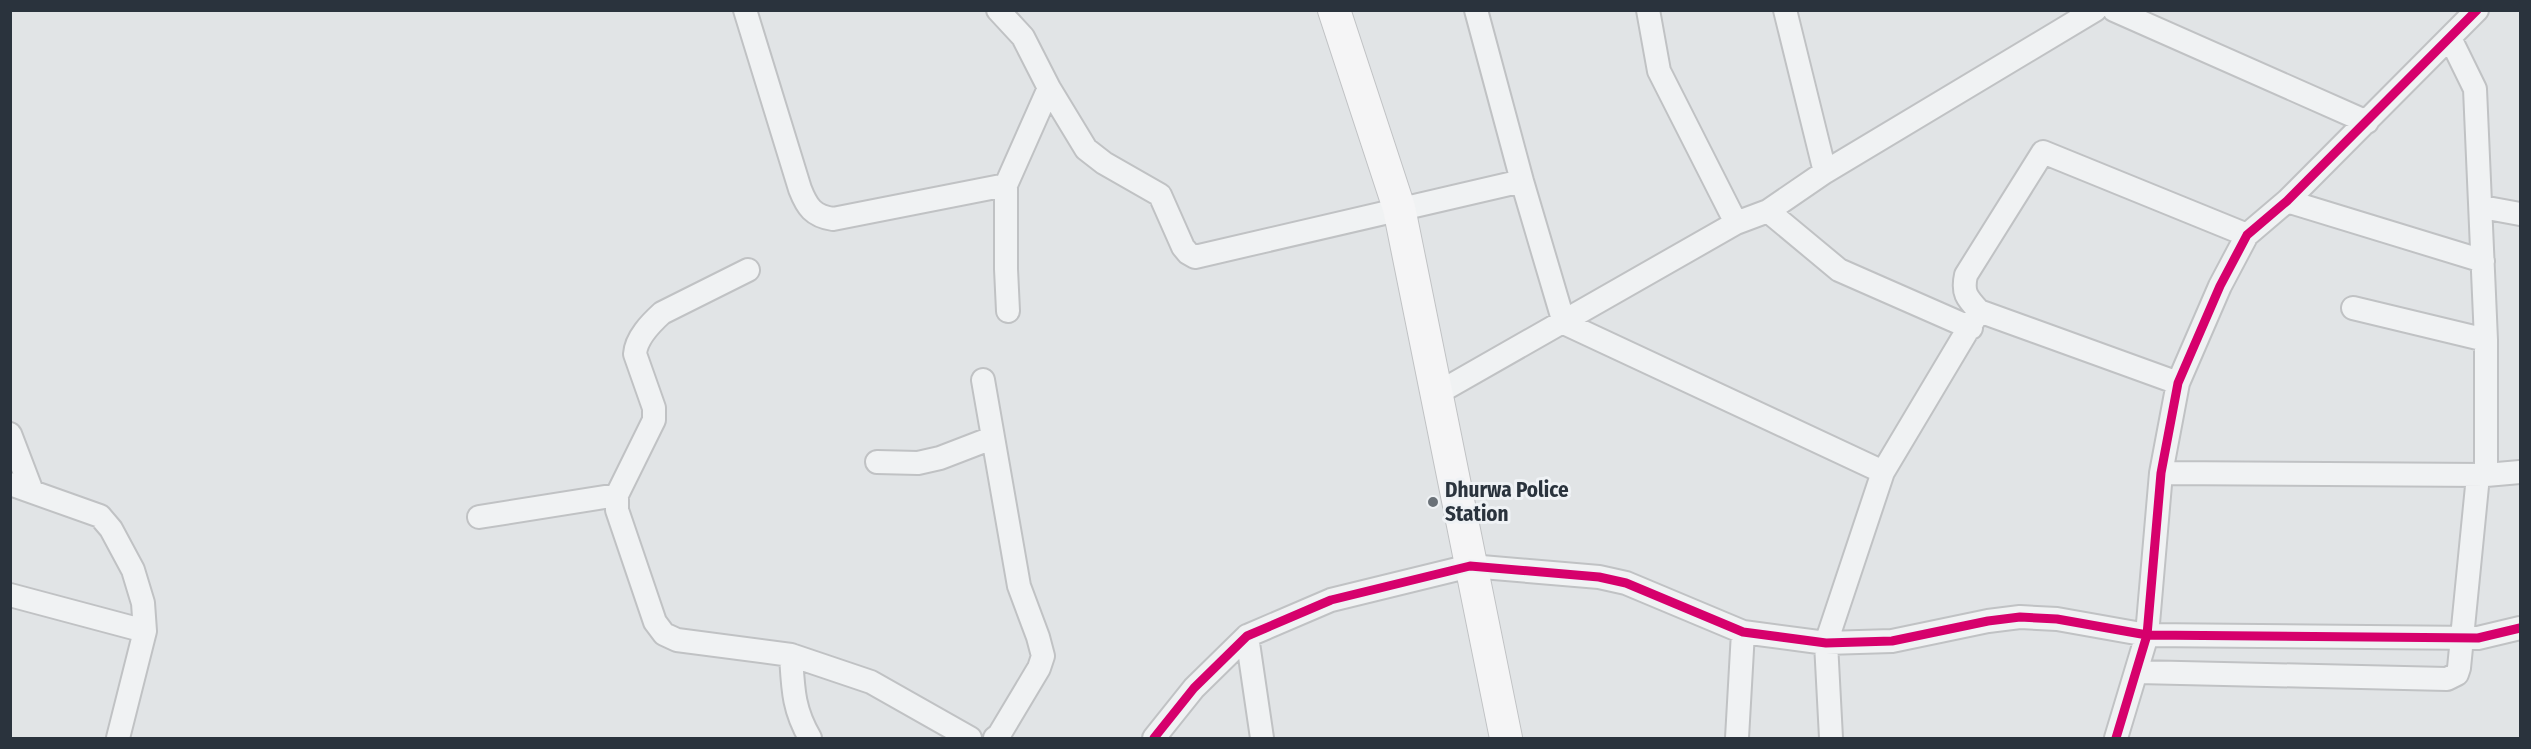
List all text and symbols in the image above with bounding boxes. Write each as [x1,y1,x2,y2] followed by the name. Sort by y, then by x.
[1445,477,1569,527] place label: Dhurwa Police Station
[1426,495,1440,509] marker: Dhurwa Police Station

